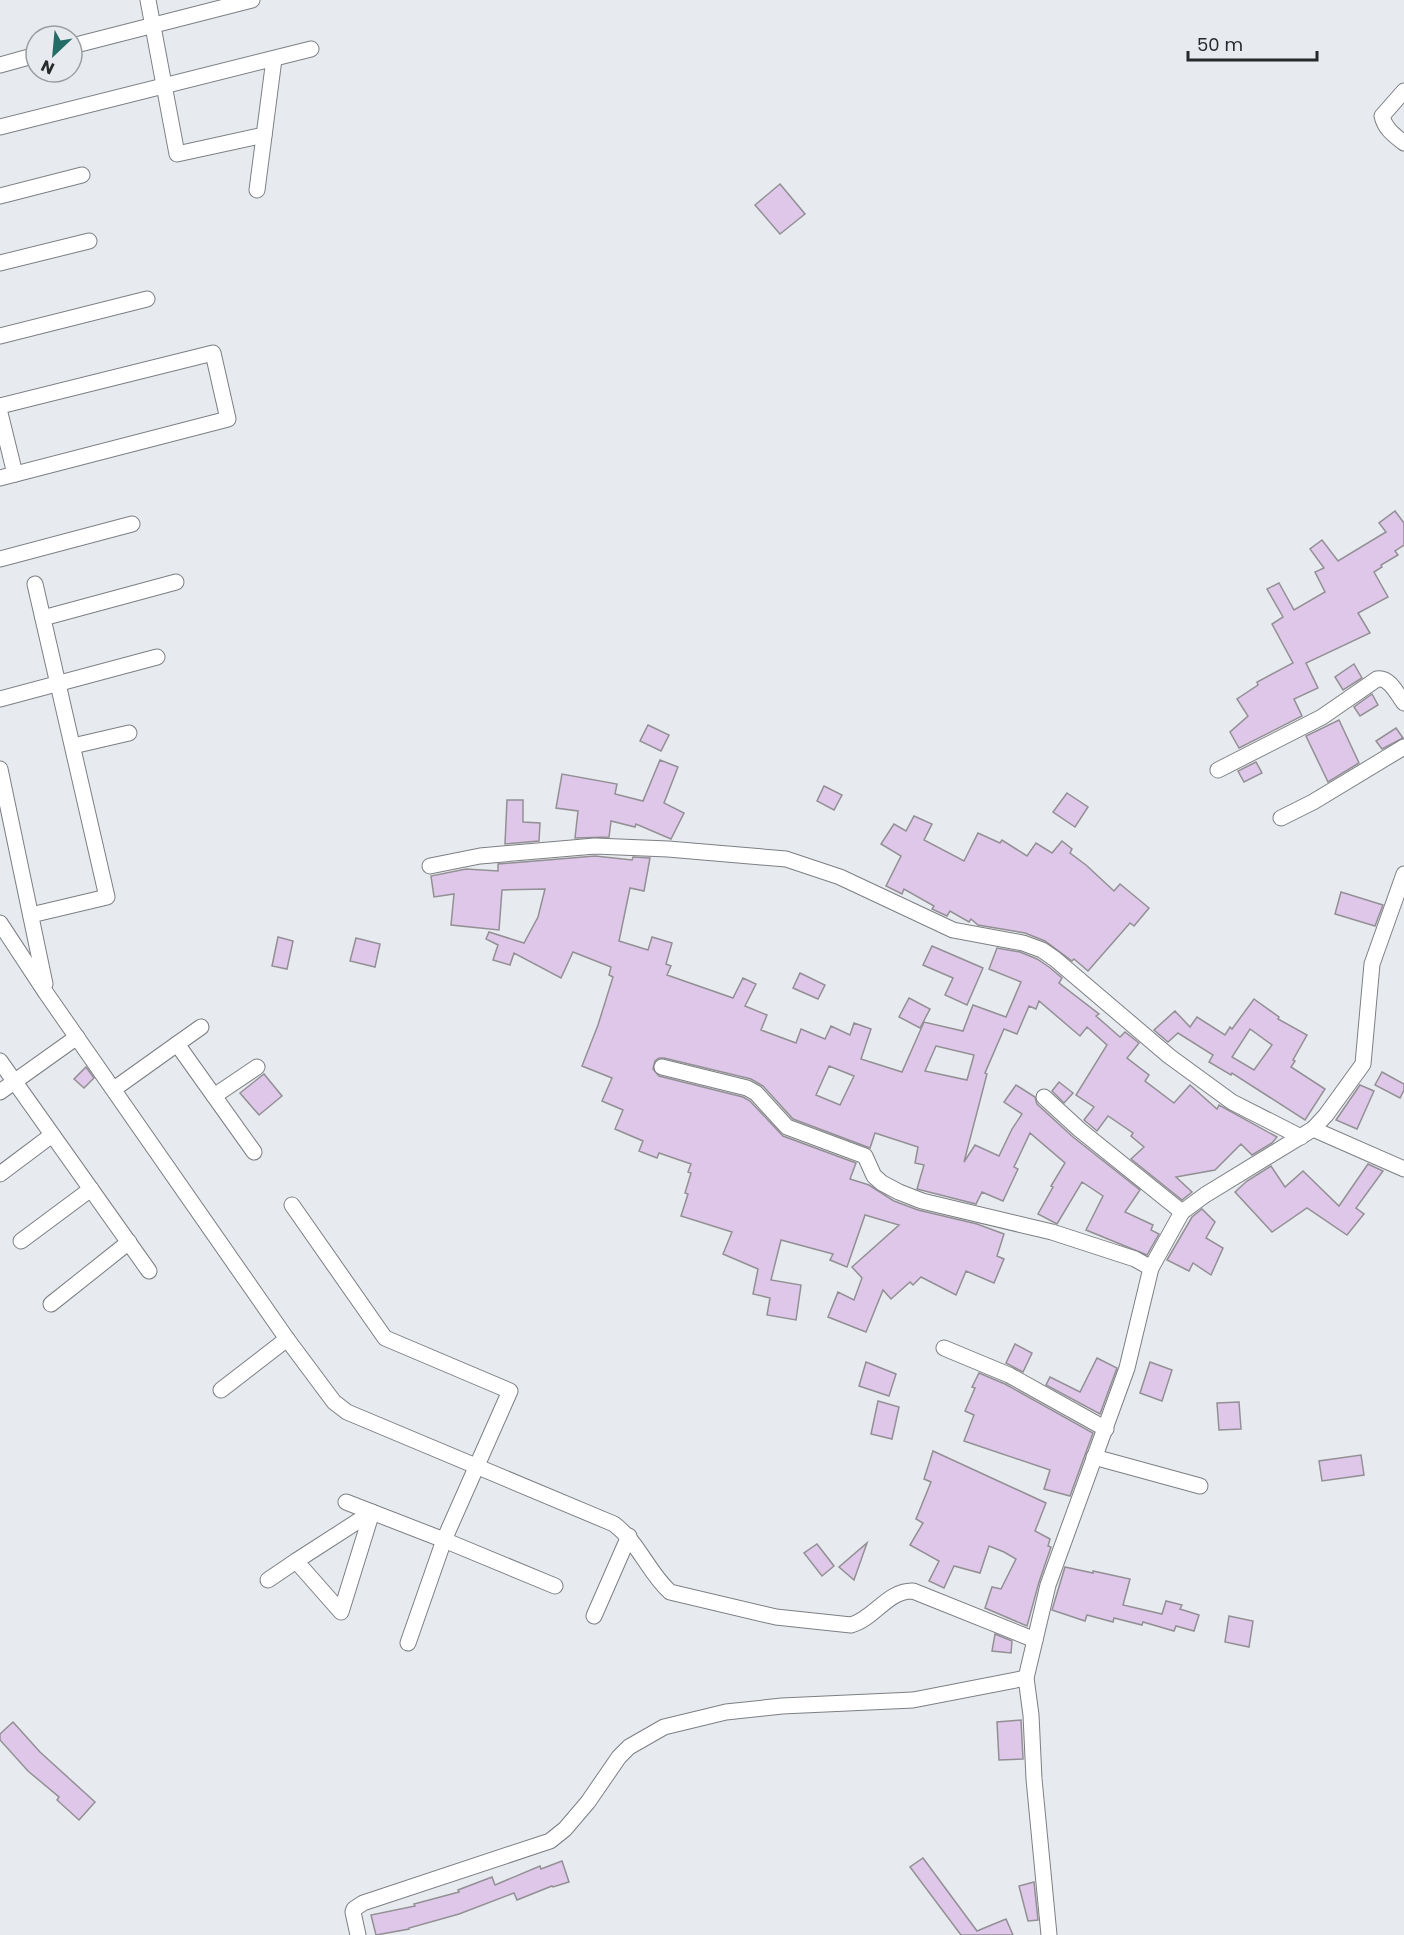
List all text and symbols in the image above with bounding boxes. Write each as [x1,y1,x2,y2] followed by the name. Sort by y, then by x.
[24,24,84,84] north arrow
[1188,24,1317,62] scale bar
[1197,32,1243,57] text: 50 m
[37,54,58,80] text: N

